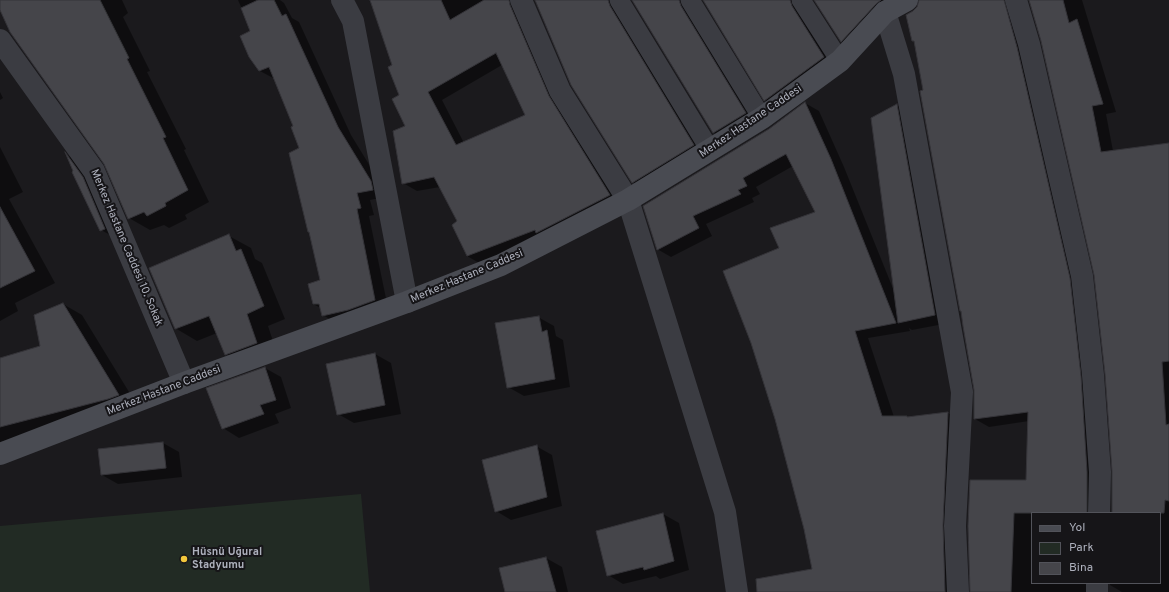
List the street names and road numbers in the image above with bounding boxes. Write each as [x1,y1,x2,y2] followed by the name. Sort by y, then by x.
[697,83,805,161] street label: Merkez Hastane Caddesi
[87,167,165,329] street label: Merkez Hastane Caddesi 10. Sokak
[409,247,525,307] street label: Merkez Hastane Caddesi
[105,363,223,419] street label: Merkez Hastane Caddesi

